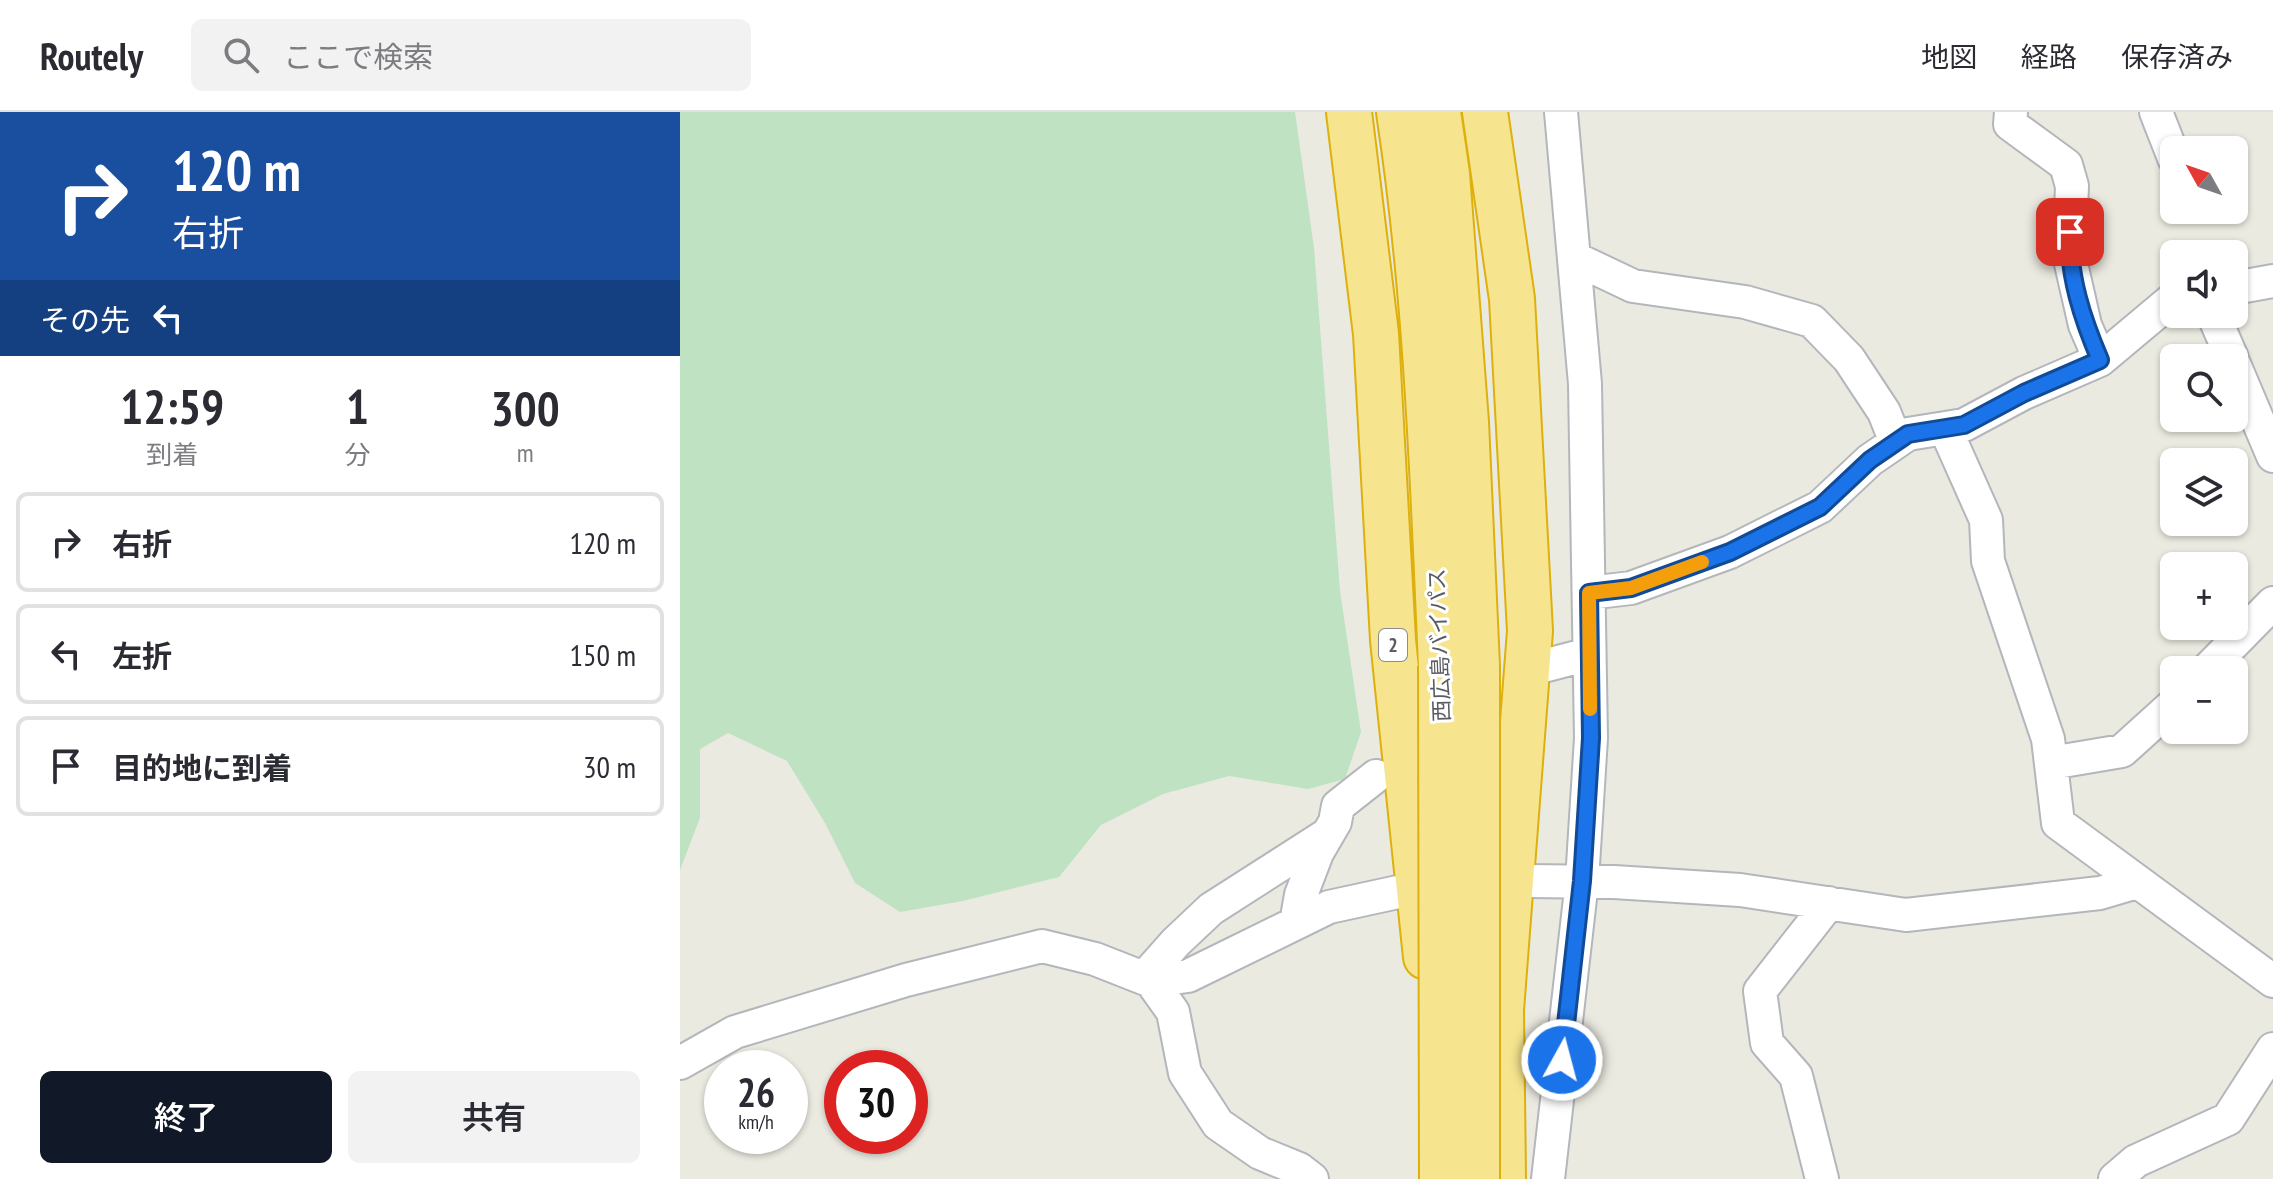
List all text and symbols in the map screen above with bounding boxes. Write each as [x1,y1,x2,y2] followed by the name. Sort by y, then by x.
[191,19,751,91] search box
[40,31,143,80] text: Routely
[219,33,263,77] icon: search
[283,37,433,76] text: ここで検索
[1921,38,1977,75] text: 地図
[2021,38,2077,75] text: 経路
[2121,38,2233,75] text: 保存済み
[172,134,301,206] text: 120 m
[2160,136,2248,224] north arrow
[2160,136,2248,744] map controls
[40,144,144,248] icon: right
[2036,198,2104,266] pin
[172,209,244,256] text: 右折
[2048,210,2092,254] icon: arrive
[2160,240,2248,328] button: sound
[146,296,190,340] icon: left
[40,300,130,339] text: その先
[2160,344,2248,432] button: search
[120,375,224,437] text: 12:59
[346,375,369,437] text: 1
[491,377,560,439] text: 300
[517,436,534,469] text: m
[146,438,198,471] text: 到着
[344,438,371,471] text: 分
[2160,448,2248,536] button: layers
[44,520,88,564] icon: right
[570,523,636,562] text: 120 m
[112,524,172,563] text: 右折
[2160,552,2248,640] button: +
[1422,568,1456,722] street label: 西広島バイパス
[1379,629,1407,661] road number: 2
[44,632,88,676] icon: left
[570,635,636,674] text: 150 m
[112,636,172,675] text: 左折
[2160,656,2248,744] button: −
[44,744,88,788] icon: arrive
[583,747,636,786] text: 30 m
[112,748,292,787] text: 目的地に到着
[1520,1018,1604,1102] position arrow
[824,1050,928,1154] speed limit sign: 30
[737,1066,775,1118] text: 26
[40,1071,332,1163] button: 終了
[348,1071,640,1163] button: 共有
[738,1109,774,1135] text: km/h

